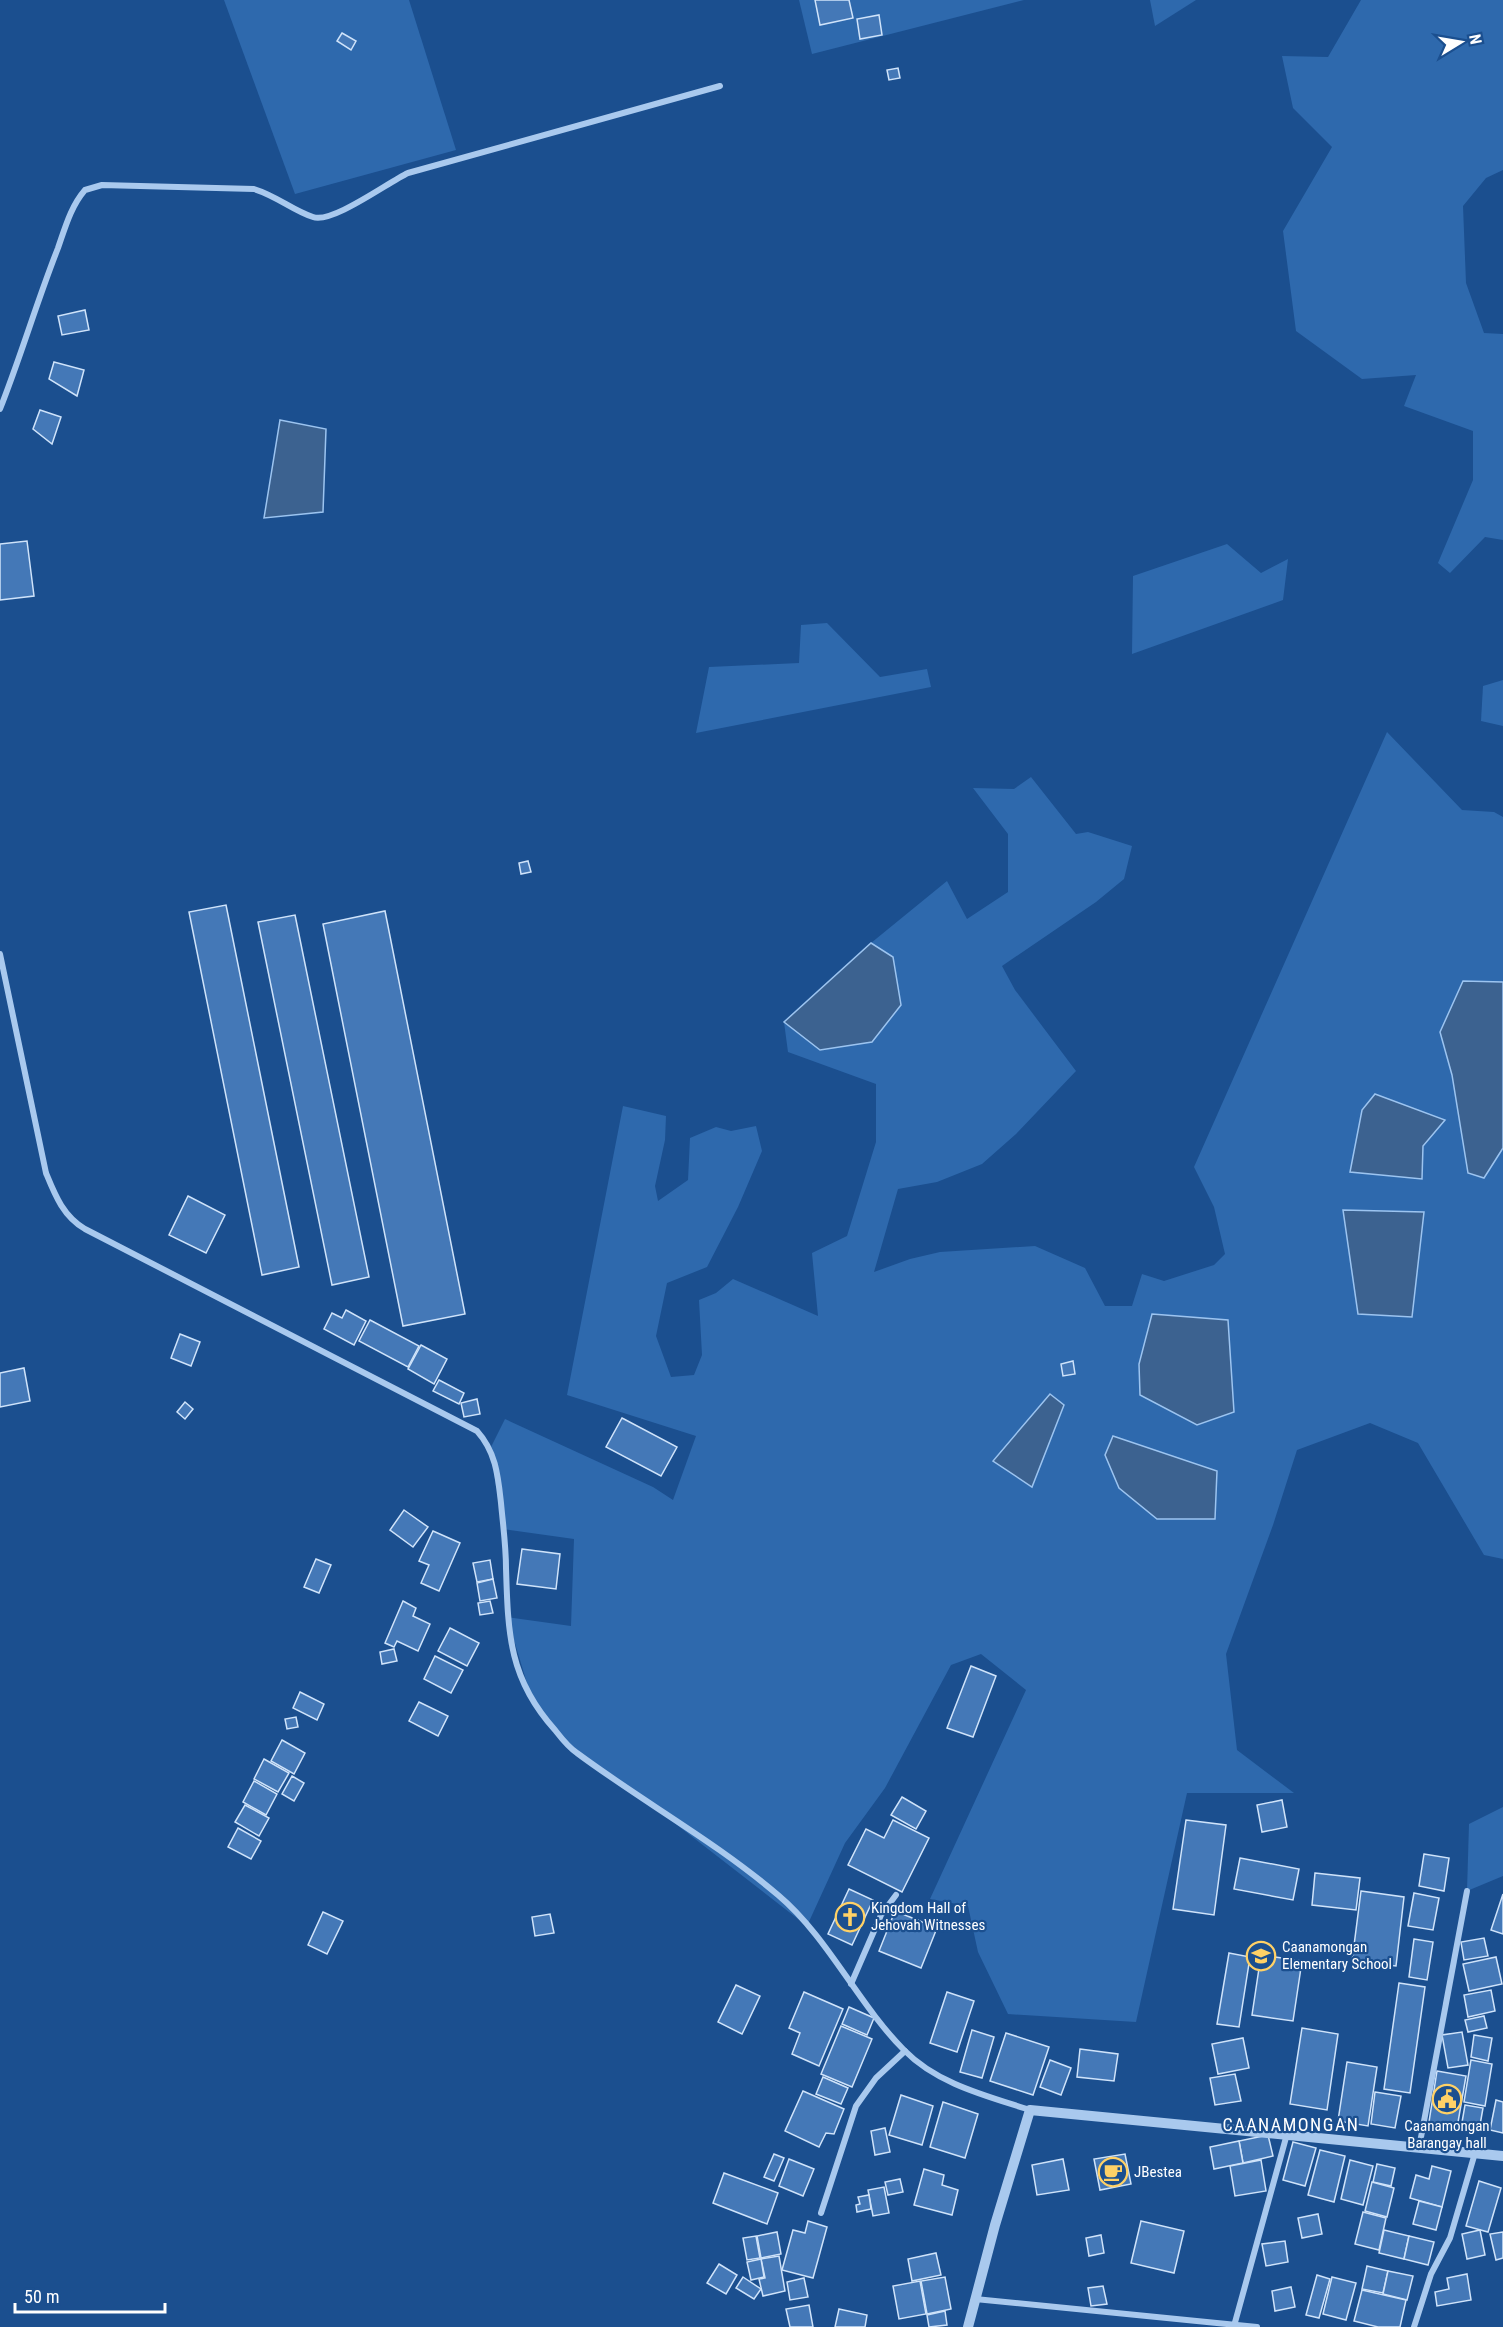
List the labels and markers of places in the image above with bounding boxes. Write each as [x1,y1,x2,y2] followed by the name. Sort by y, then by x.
[871,1899,985,1934] place label: Kingdom Hall of Jehovah Witnesses
[834,1901,866,1933] church icon: Kingdom Hall of Jehovah Witnesses
[1282,1938,1392,1973] place label: Caanamongan Elementary School
[1245,1940,1277,1972] school or university icon: Caanamongan Elementary School
[1431,2083,1463,2115] public building icon: Caanamongan Barangay hall
[1404,2117,1490,2152] place label: Caanamongan Barangay hall
[1097,2156,1129,2188] cafe icon: JBestea
[1134,2163,1182,2181] place label: JBestea

